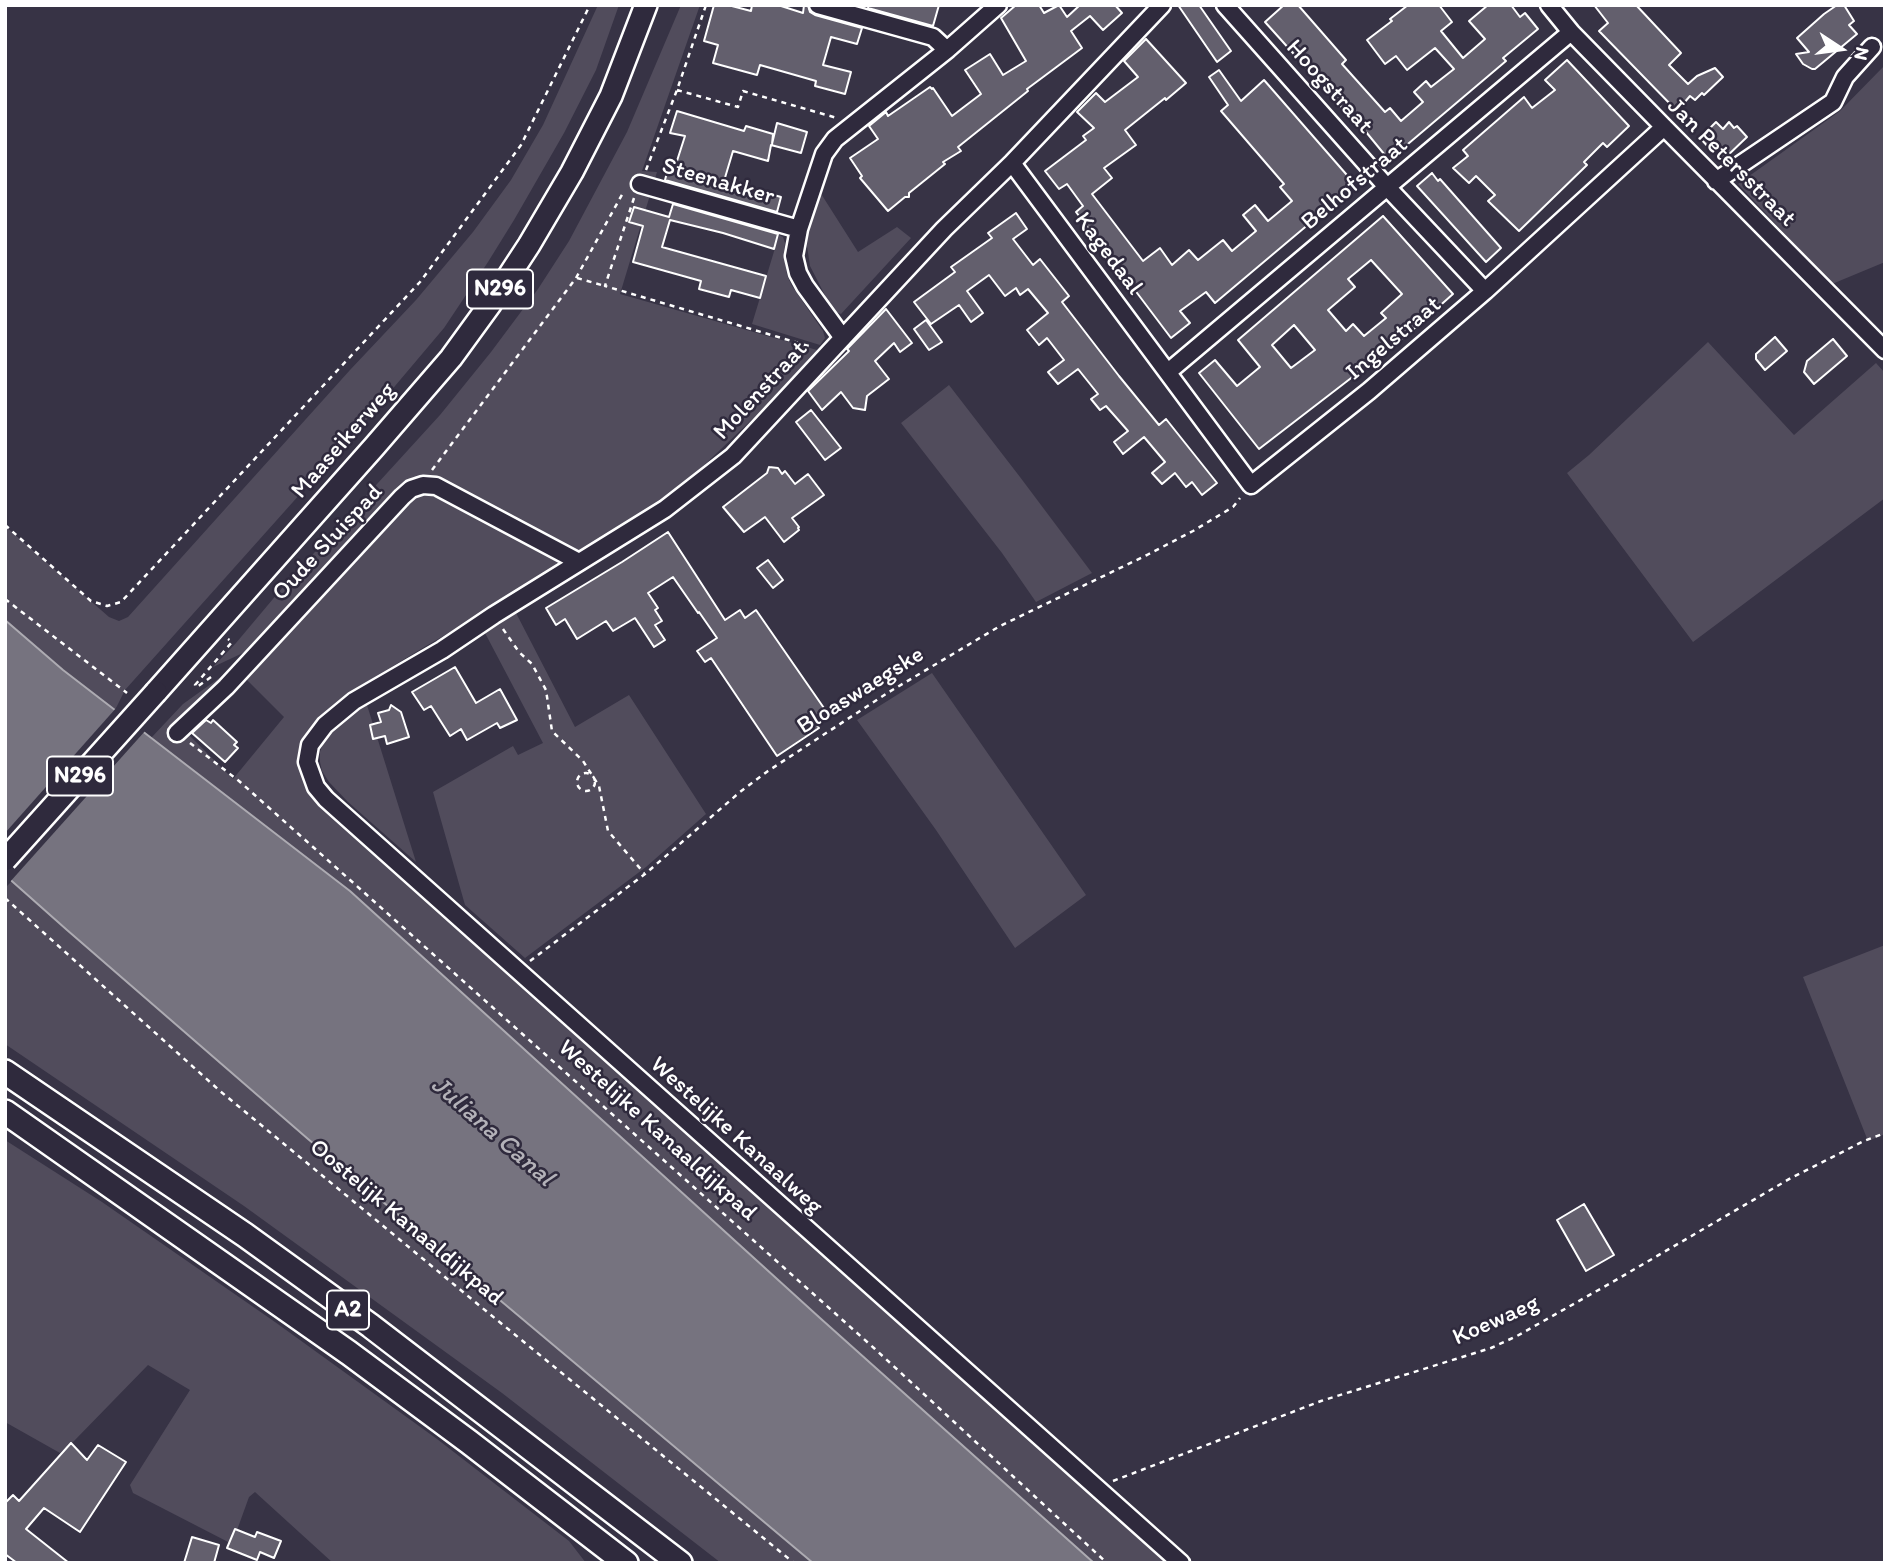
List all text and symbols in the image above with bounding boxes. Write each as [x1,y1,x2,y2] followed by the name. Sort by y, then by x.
[1806,14,1876,84] north arrow
[1279,34,1379,140] street label: Hoogstraat
[1849,45,1875,63] text: N
[1661,93,1801,233] street label: Jan Petersstraat
[1296,131,1414,237] street label: Belhofstraat
[658,152,778,212] street label: Steenakker
[1068,207,1148,301] street label: Kagedaal
[467,270,533,308] road number: N296
[1341,291,1447,387] street label: Ingelstraat
[708,335,814,447] street label: Molenstraat
[286,377,402,505] street label: Maaseikerweg
[266,479,390,607] street label: Oude Sluispad
[792,641,930,741] street label: Bloaswaegske
[47,756,113,796] road number: N296
[552,1034,762,1228] street label: Westelijke Kanaaldijkpad
[644,1051,828,1221] street label: Westelijke Kanaalweg
[424,1070,560,1194] water label: Juliana Canal
[303,1133,509,1313] street label: Oostelijk Kanaaldijkpad
[1448,1289,1544,1353] street label: Koewaeg
[327,1290,369,1330] road number: A2

